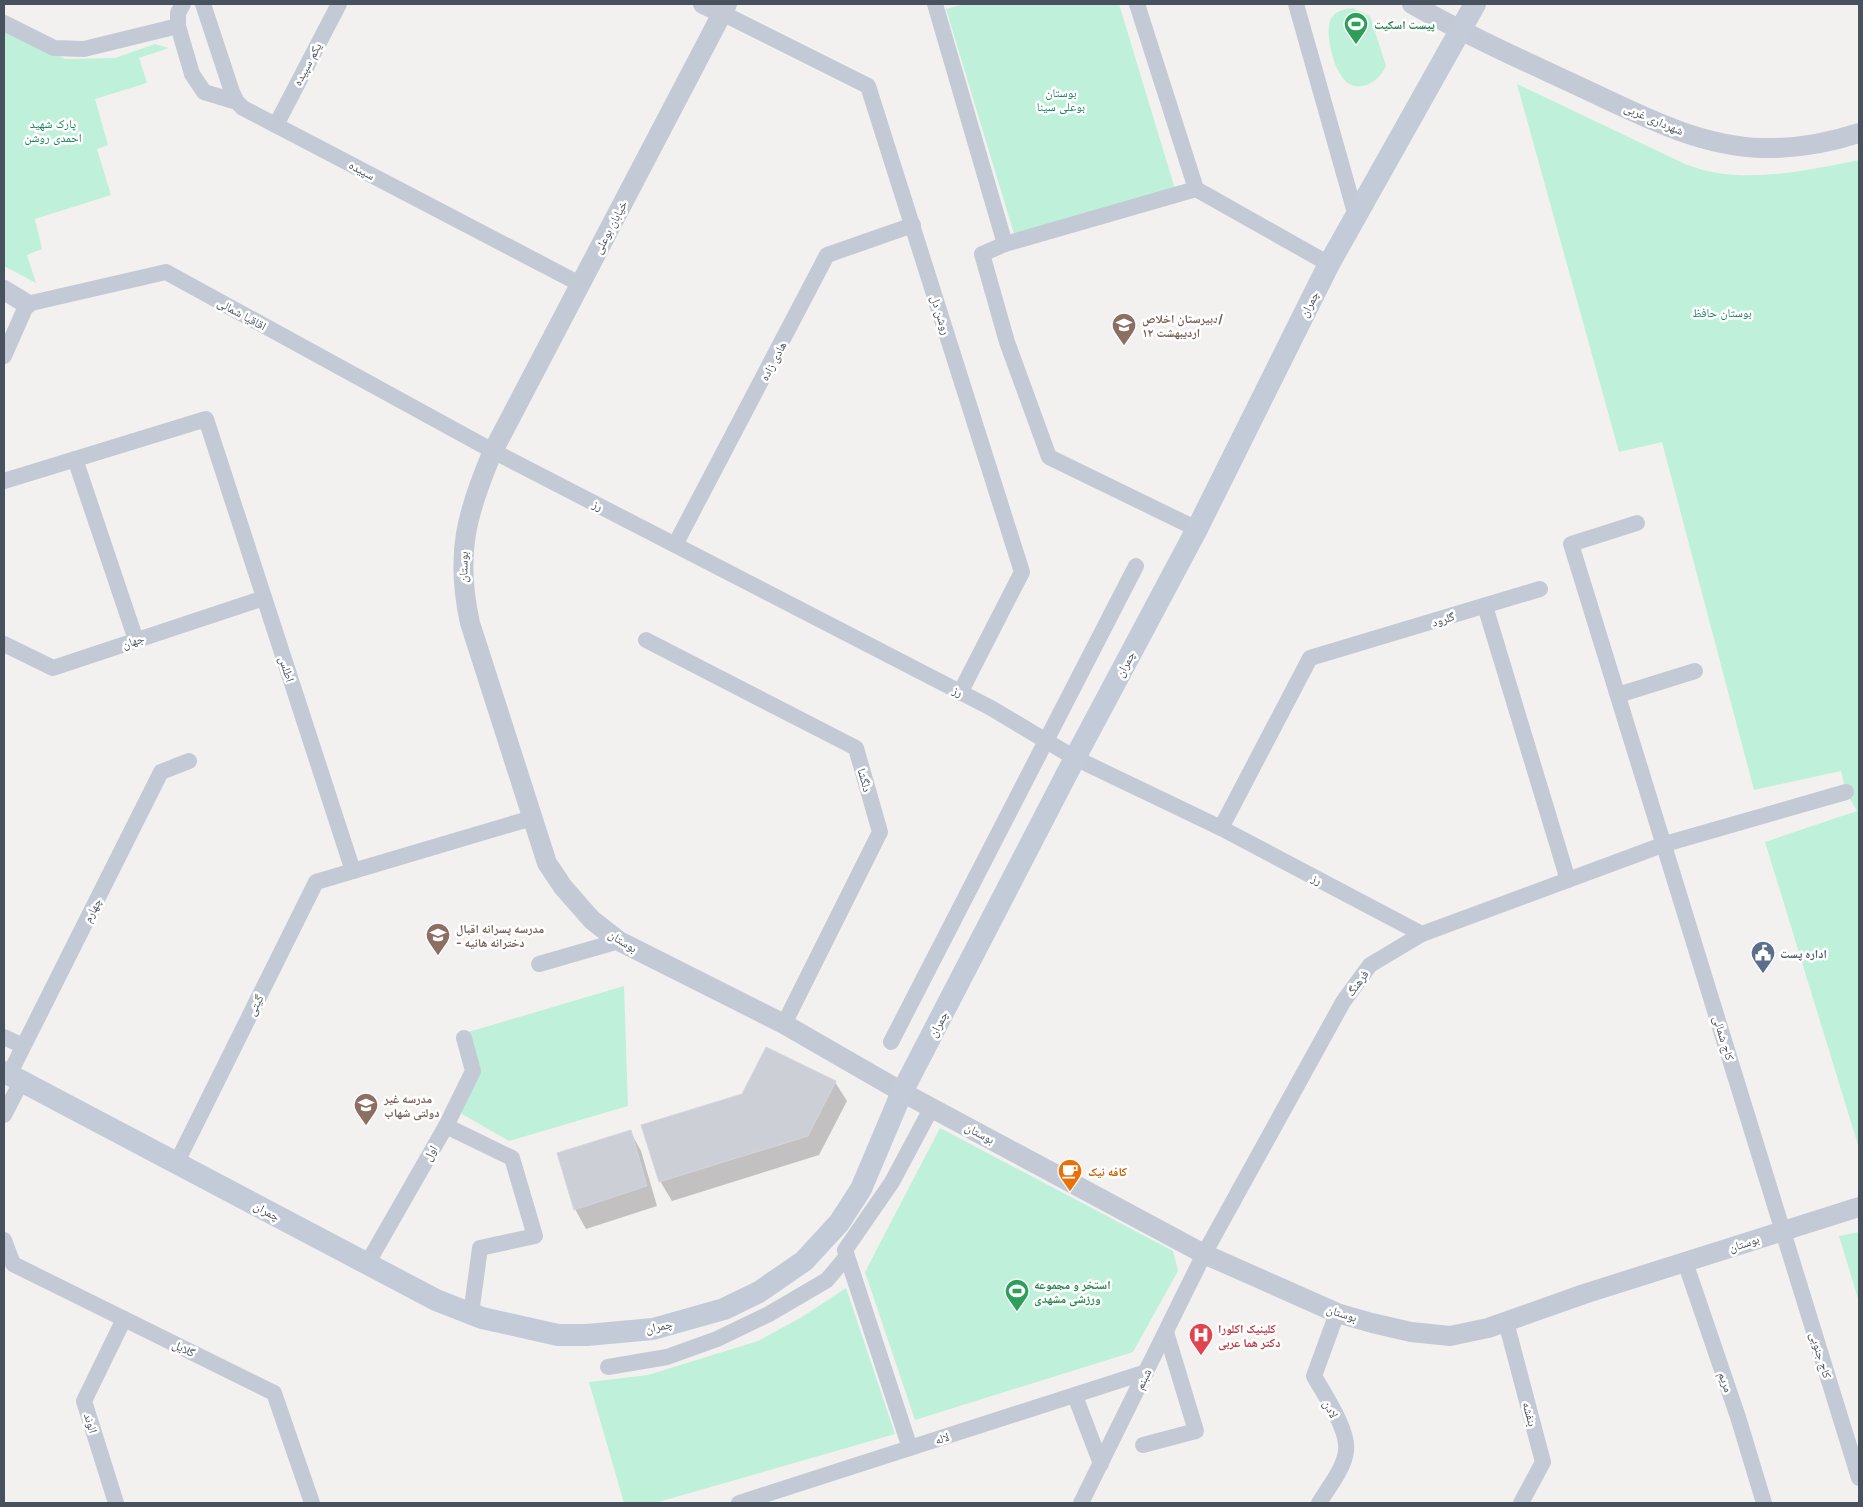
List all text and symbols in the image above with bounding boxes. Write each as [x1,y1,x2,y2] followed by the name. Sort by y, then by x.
[1343,11,1369,45] sports icon: پیست اسکیت
[1374,17,1435,32] place label: پیست اسکیت
[289,40,326,89] street label: یکم سپیده
[1037,85,1085,114] park label: بوستان بوعلی سینا
[1622,100,1686,139] street label: شهرداری غربی
[24,116,82,145] park label: پارک شهید احمدی روشن
[346,157,378,183] street label: سپیده
[590,198,631,256] street label: خیابان بوعلی
[1296,288,1322,320] street label: چمران
[928,293,954,337] street label: روشن دل
[215,294,269,334] street label: اقاقیا شمالی
[1692,305,1752,320] park label: بوستان حافظ
[1142,311,1223,340] place label: دبیرستان اخلاص/ ۱۲ اردیبهشت
[1111,312,1137,346] school or university icon: دبیرستان اخلاص/ ۱۲ اردیبهشت
[756,339,790,383] street label: هادی زاده
[590,496,606,514] street label: رز
[455,551,471,583] street label: بوستان
[1430,608,1456,630] street label: گلرود
[120,630,146,652] street label: جهان
[1112,648,1138,680] street label: چمران
[276,654,298,684] street label: اطلس
[950,682,966,700] street label: رز
[854,766,876,794] street label: دلگشا
[1309,870,1325,888] street label: رز
[79,895,106,925] street label: چهارم
[456,921,544,950] place label: مدرسه پسرانه اقبال - دخترانه هانیه
[425,922,451,956] school or university icon: مدرسه پسرانه اقبال - دخترانه هانیه
[606,926,640,956] street label: بوستان
[1750,940,1776,974] public building icon: اداره پست
[1780,946,1827,961] place label: اداره پست
[1342,967,1372,999] street label: فرهنگ
[243,992,267,1018] street label: گیتی
[925,1008,951,1040] street label: چمران
[1710,1014,1738,1062] street label: کاج شمالی
[383,1091,440,1121] place label: مدرسه غیر دولتی شهاب
[353,1092,379,1126] school or university icon: مدرسه غیر دولتی شهاب
[963,1119,997,1147] street label: بوستان
[420,1142,440,1164] street label: اول
[1057,1158,1083,1192] cafe icon: کافه نیک
[1088,1164,1128,1179] place label: کافه نیک
[251,1198,283,1224] street label: چمران
[1727,1231,1761,1255] street label: بوستان
[1034,1277,1111,1307] place label: استخر و مجموعه ورزشی مشهدی
[1004,1278,1030,1312] sports icon: استخر و مجموعه ورزشی مشهدی
[1325,1301,1359,1325] street label: بوستان
[644,1316,674,1336] street label: چمران
[1218,1321,1280,1351] place label: کلینیک اکلورا دکتر هما عربی
[1188,1322,1214,1356] hospital icon: کلینیک اکلورا دکتر هما عربی
[1807,1330,1835,1380] street label: کاج جنوبی
[170,1336,198,1360] street label: گلایل
[1132,1366,1155,1392] street label: شبنم
[1715,1370,1736,1395] street label: مریم
[1320,1397,1342,1421] street label: لادن
[1519,1400,1540,1428] street label: بنفشه
[81,1411,101,1435] street label: الوند
[933,1429,951,1447] street label: لاله

